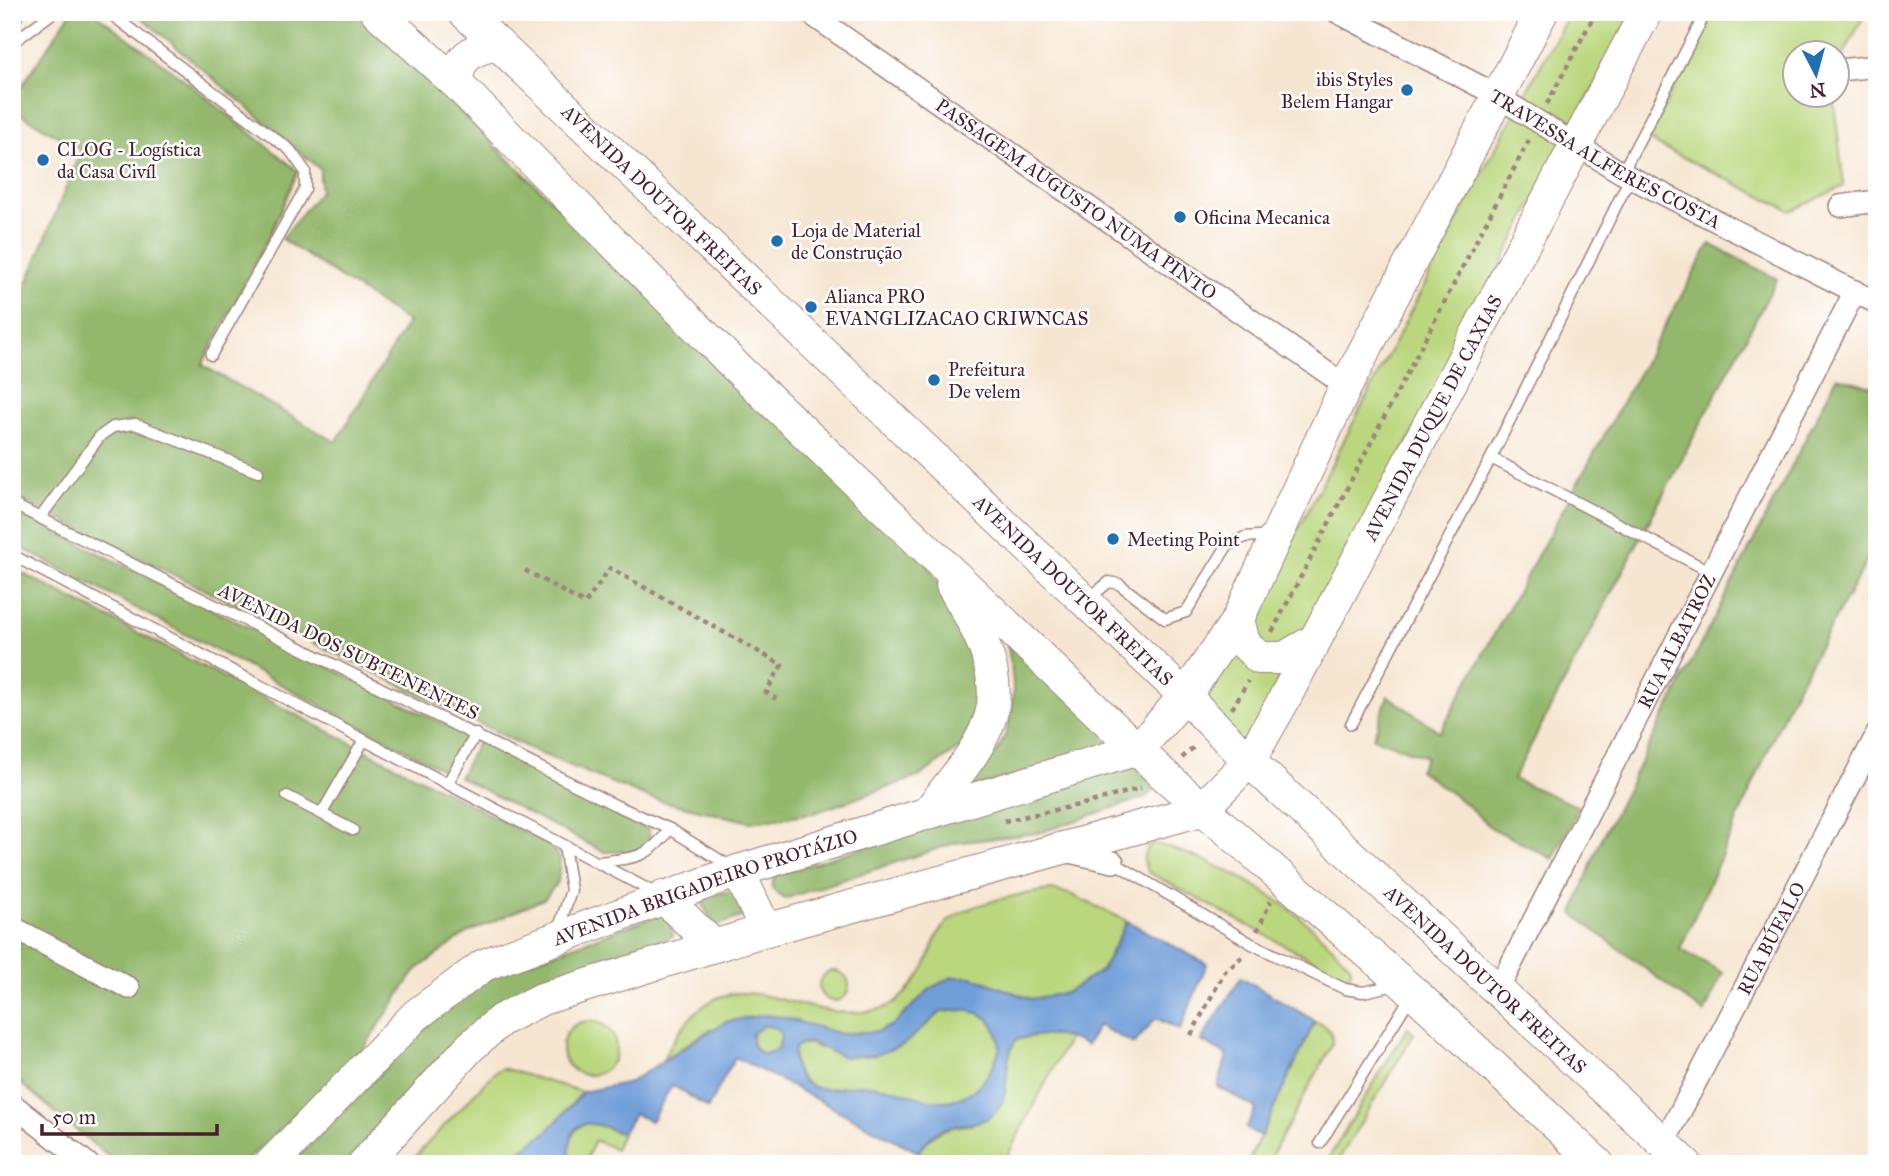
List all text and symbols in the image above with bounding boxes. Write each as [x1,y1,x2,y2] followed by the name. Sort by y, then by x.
[1780,38,1850,108] north arrow
[1281,68,1394,114] place label: ibis Styles Belem Hangar
[1809,78,1827,103] text: N
[1399,82,1415,98] marker: ibis Styles Belem Hangar
[1486,84,1725,234] street label: TRAVESSA ALFERES COSTA
[931,93,1221,305] street label: PASSAGEM AUGUSTO NUMA PINTO
[556,99,767,301] street label: AVENIDA DOUTOR FREITAS
[57,138,202,183] place label: CLOG - Logística da Casa Civíl
[35,152,51,168] marker: CLOG - Logística da Casa Civíl
[1194,206,1331,229] place label: Oficina Mecanica
[1172,209,1188,225] marker: Oficina Mecanica
[791,219,922,264] place label: Loja de Material de Construção
[769,233,785,249] marker: Loja de Material de Construção
[824,285,1088,330] place label: Alianca PRO EVANGLIZACAO CRIWNCAS
[1358,291,1507,545] street label: AVENIDA DUQUE DE CAXIAS
[803,299,819,315] marker: Alianca PRO EVANGLIZACAO CRIWNCAS
[948,358,1026,403] place label: Prefeitura De velem
[926,372,942,388] marker: Prefeitura De velem
[968,490,1178,691] street label: AVENIDA DOUTOR FREITAS
[1127,528,1240,552] place label: Meeting Point
[1105,531,1121,547] marker: Meeting Point
[1633,570,1721,712] street label: RUA ALBATROZ
[214,578,483,725] street label: AVENIDA DOS SUBTENENTES
[549,824,860,951] street label: AVENIDA BRIGADEIRO PROTÁZIO
[1732,878,1810,999] street label: RUA BÚFALO
[1379,880,1591,1079] street label: AVENIDA DOUTOR FREITAS
[42,1092,217,1136] scale bar
[52,1104,97,1130] text: 50 m

